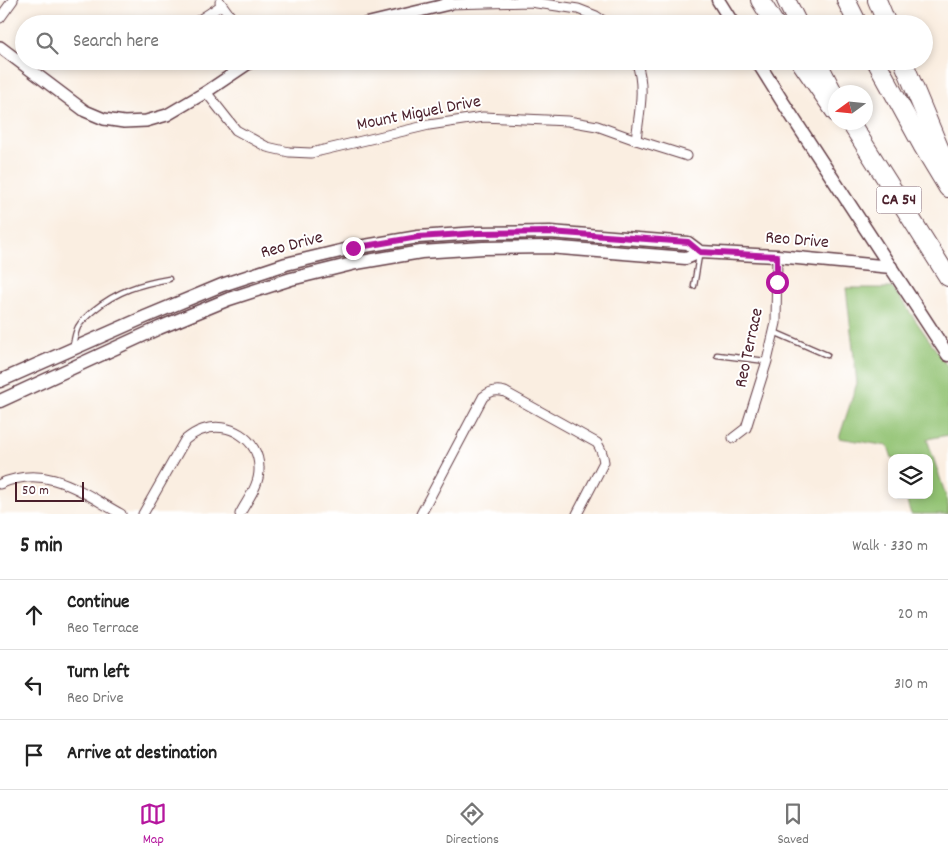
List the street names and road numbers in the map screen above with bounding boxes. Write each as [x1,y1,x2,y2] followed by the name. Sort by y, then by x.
[355,90,483,138] street label: Mount Miguel Drive
[876,186,922,214] road number: CA 54
[258,226,326,266] street label: Reo Drive
[764,226,830,256] street label: Reo Drive
[729,306,771,390] street label: Reo Terrace

